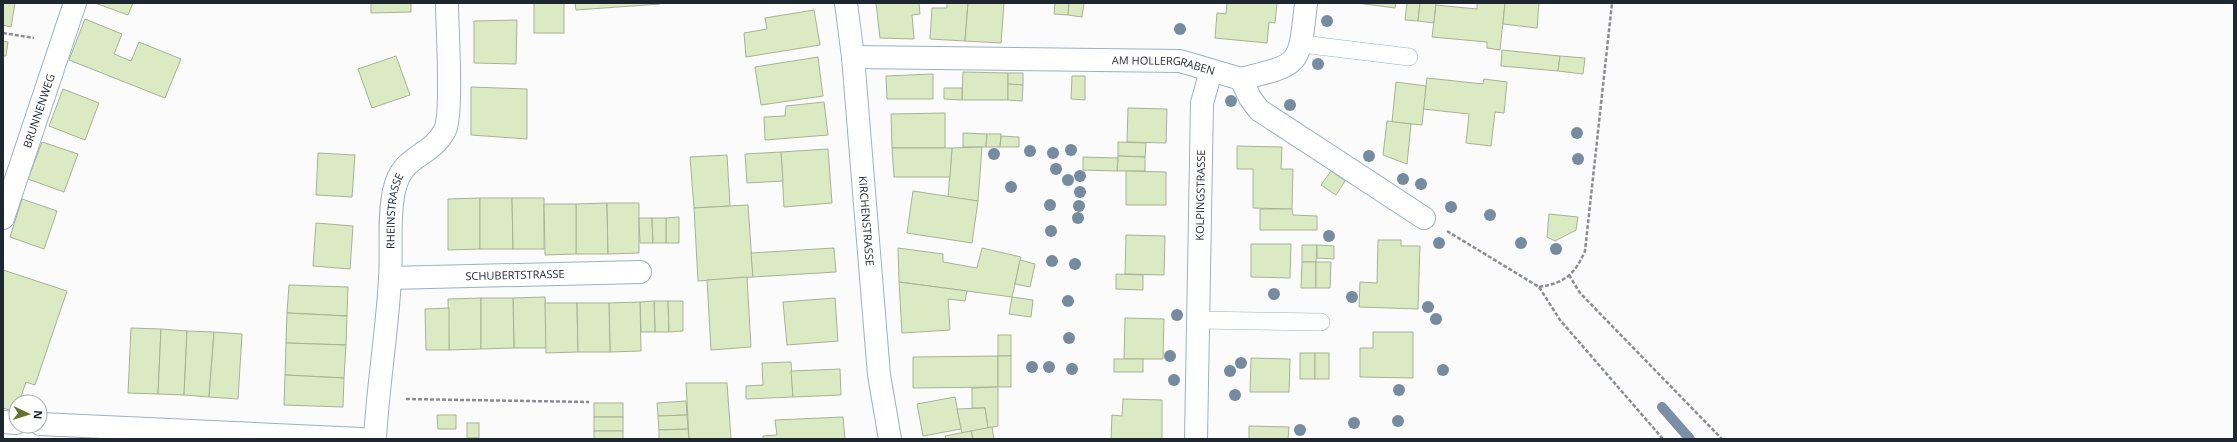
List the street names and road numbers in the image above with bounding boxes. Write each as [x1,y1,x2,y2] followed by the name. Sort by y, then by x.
[1112,52,1217,78] street label: AM HOLLERGRABEN
[19,72,58,150] street label: BRUNNENWEG
[1192,149,1208,241] street label: KOLPINGSTRASSE
[382,170,407,249] street label: RHEINSTRASSE
[856,175,878,267] street label: KIRCHENSTRASSE
[465,266,565,283] street label: SCHUBERTSTRASSE

